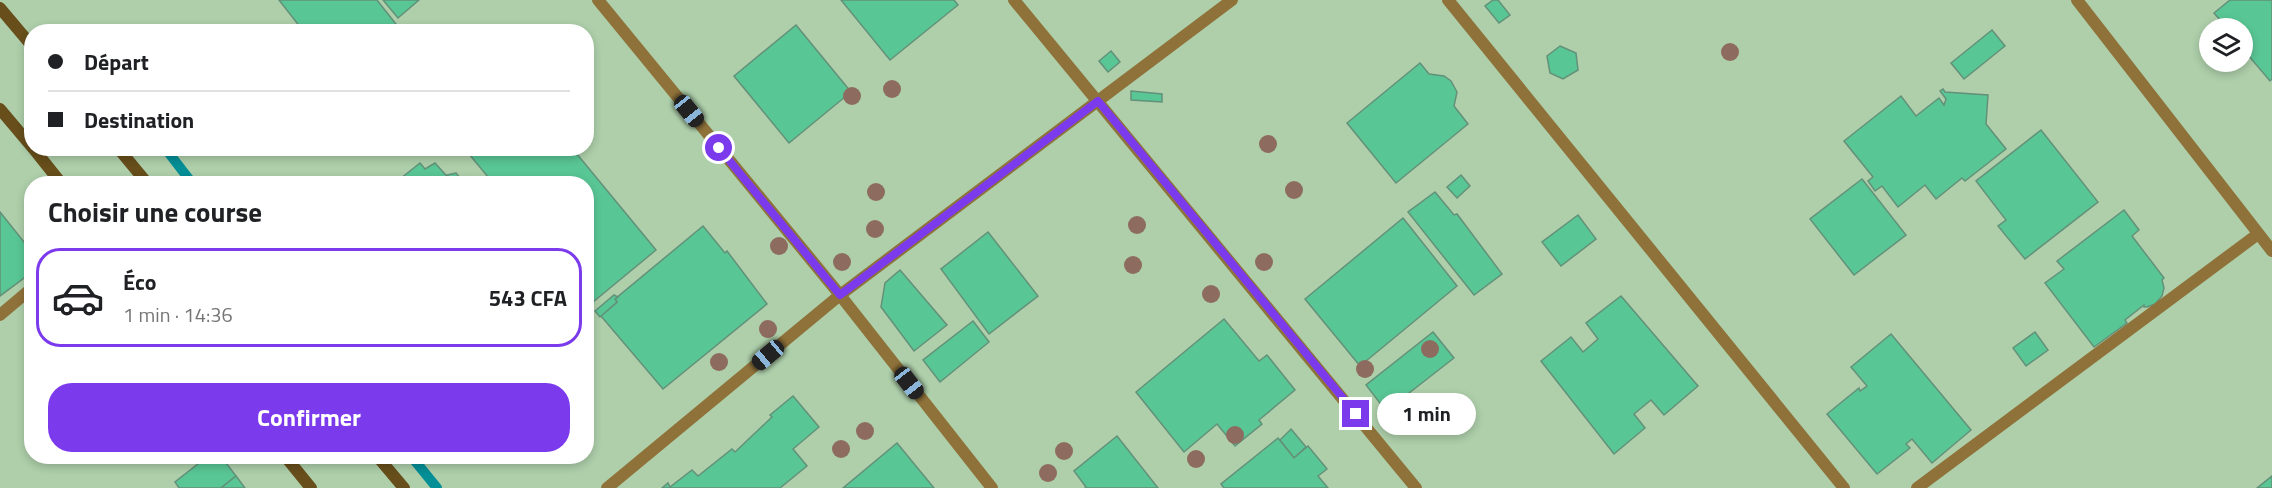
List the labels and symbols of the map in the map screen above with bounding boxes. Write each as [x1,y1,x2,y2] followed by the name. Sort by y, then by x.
[671,91,707,131] car
[705,134,732,161] route start
[748,337,788,373] car
[891,363,927,403] car
[1377,393,1476,435] callout: 1 min
[1342,400,1369,427] route end

